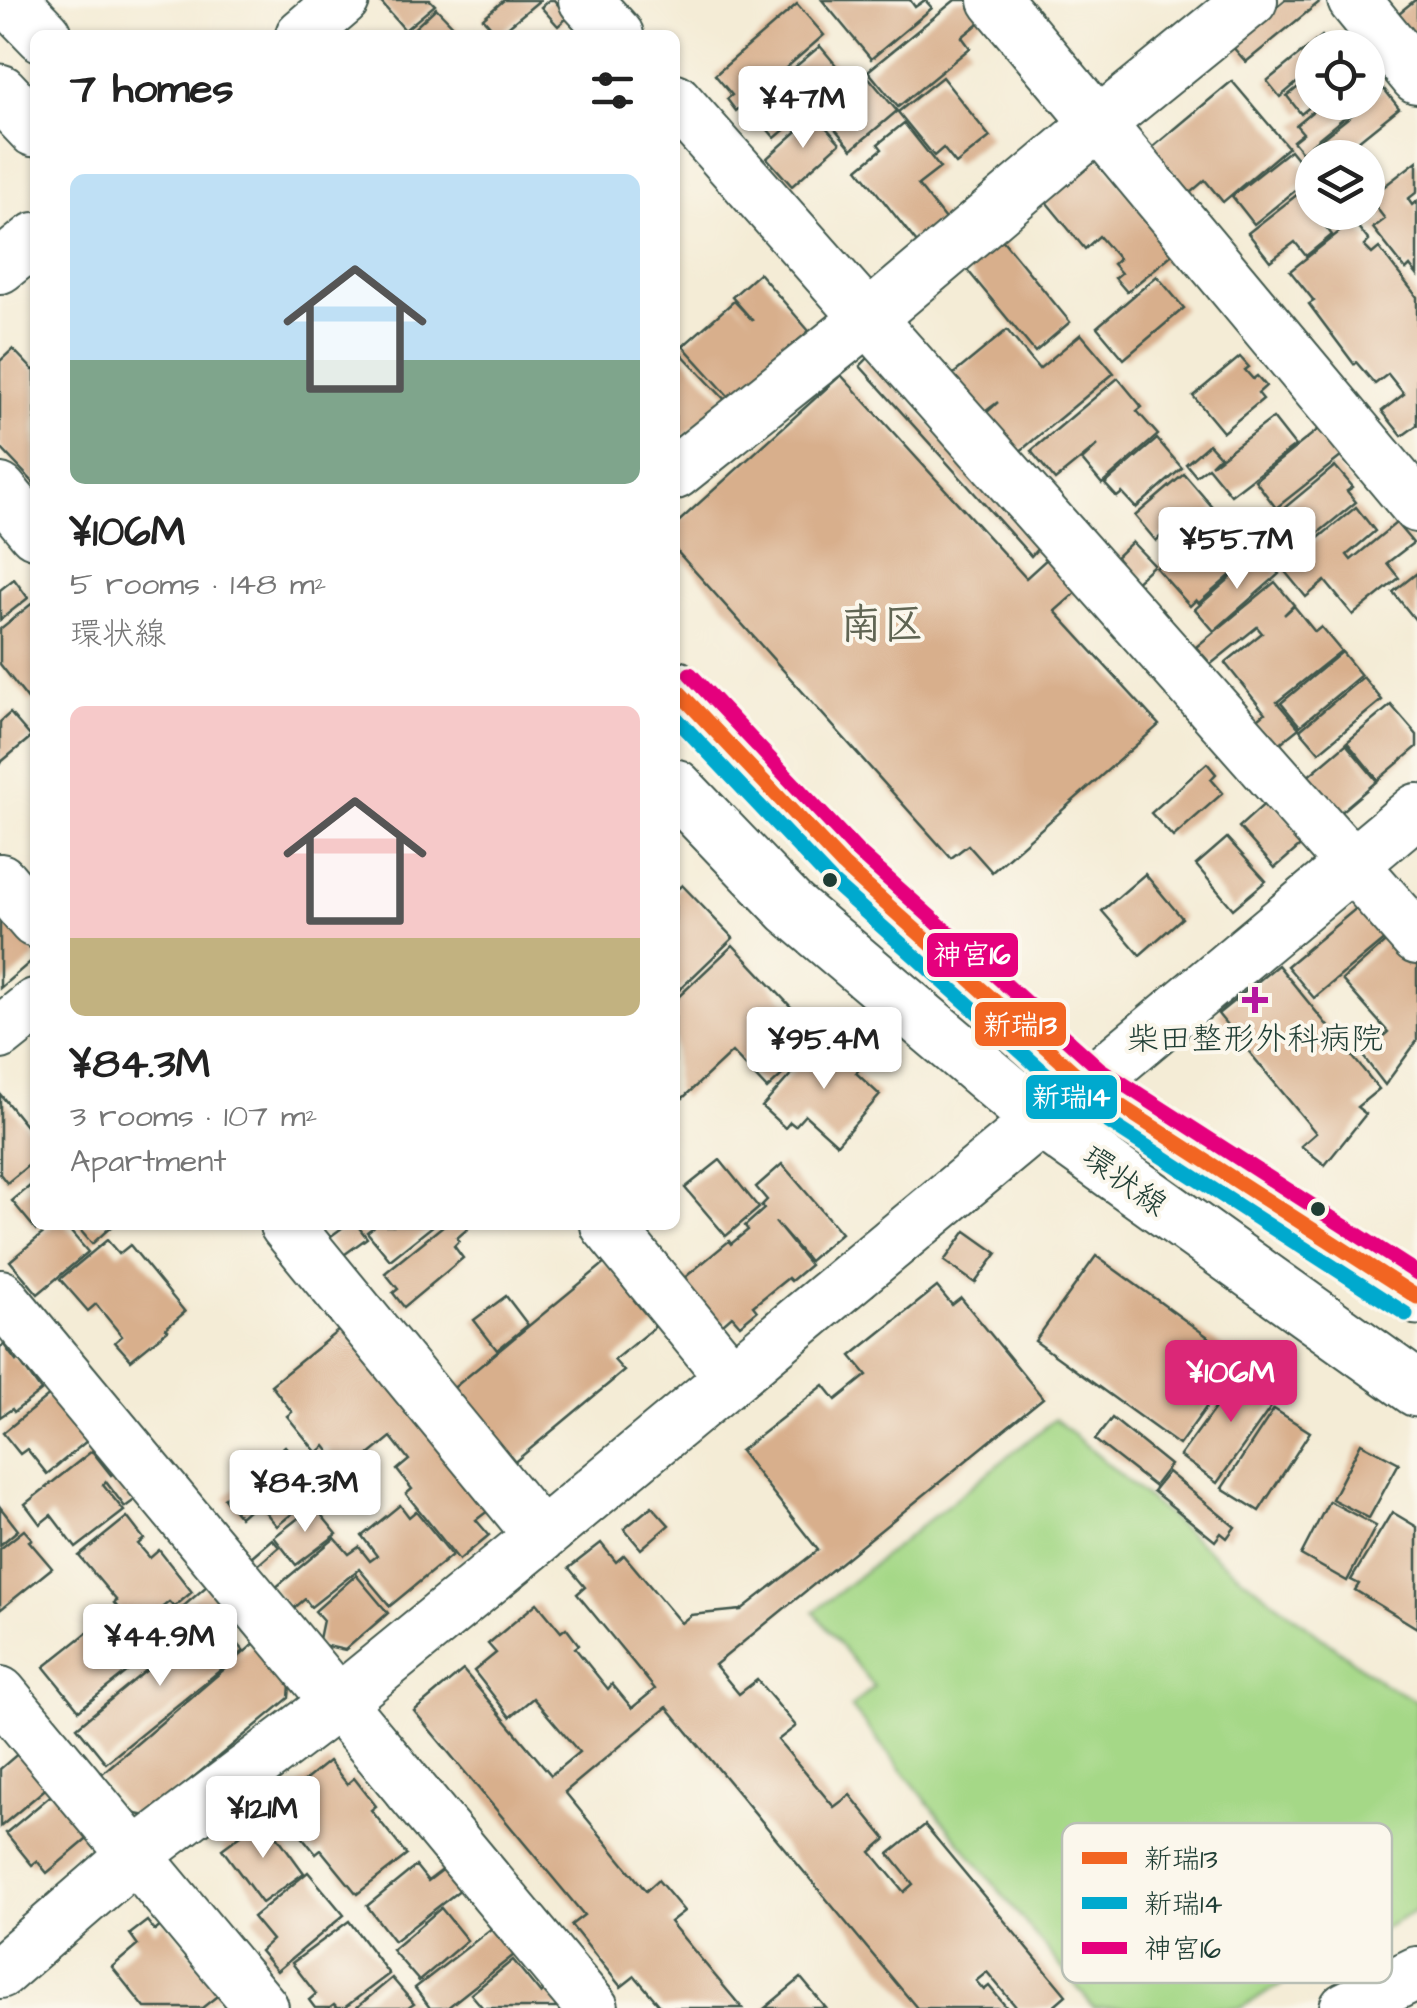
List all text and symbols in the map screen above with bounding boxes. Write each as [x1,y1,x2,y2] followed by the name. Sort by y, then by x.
[1295,30,1385,230] map controls
[1295,30,1385,120] button: locate
[70,61,234,119] text: 7 homes
[585,63,640,118] icon: filters
[744,66,862,151] pin: ¥47M
[760,76,846,121] text: ¥47M
[1295,140,1385,230] button: layers
[265,239,445,419] icon: home
[70,504,185,562] text: ¥106M
[1156,507,1318,592] pin: ¥55.7M
[1180,517,1294,562] text: ¥55.7M
[70,562,327,607] text: 5 rooms · 148 m²
[840,597,924,655] district label: 南区
[70,612,166,657] text: 環状線
[265,771,445,951] icon: home
[820,870,840,890] unlabelled marker
[925,931,1020,979] line badge: 神宮16
[933,936,1011,975] text: 神宮16
[1242,987,1268,1013] marker: 柴田整形外科病院
[973,1000,1068,1048] line badge: 新瑞13
[983,1006,1058,1045] text: 新瑞13
[743,1007,905,1092] pin: ¥95.4M
[769,1017,879,1062] text: ¥95.4M
[1127,1017,1383,1062] place label: 柴田整形外科病院
[70,1036,210,1094] text: ¥84.3M
[1024,1073,1119,1121] line badge: 新瑞14
[1032,1078,1111,1117] text: 新瑞14
[70,1094,318,1139] text: 3 rooms · 107 m²
[1072,1135,1176,1228] street label: 環状線
[70,1139,226,1184] text: Apartment
[1308,1199,1328,1219] unlabelled marker
[1161,1340,1301,1425] pin: ¥106M
[1187,1350,1275,1395] text: ¥106M
[224,1450,386,1535] pin: ¥84.3M
[252,1460,358,1505] text: ¥84.3M
[79,1604,241,1689] pin: ¥44.9M
[105,1614,215,1659] text: ¥44.9M
[193,1776,333,1861] pin: ¥121M
[228,1786,298,1831] text: ¥121M
[1062,1823,1392,1983] legend
[1144,1840,1218,1879] text: 新瑞13
[1144,1885,1223,1924] text: 新瑞14
[1144,1930,1221,1969] text: 神宮16

